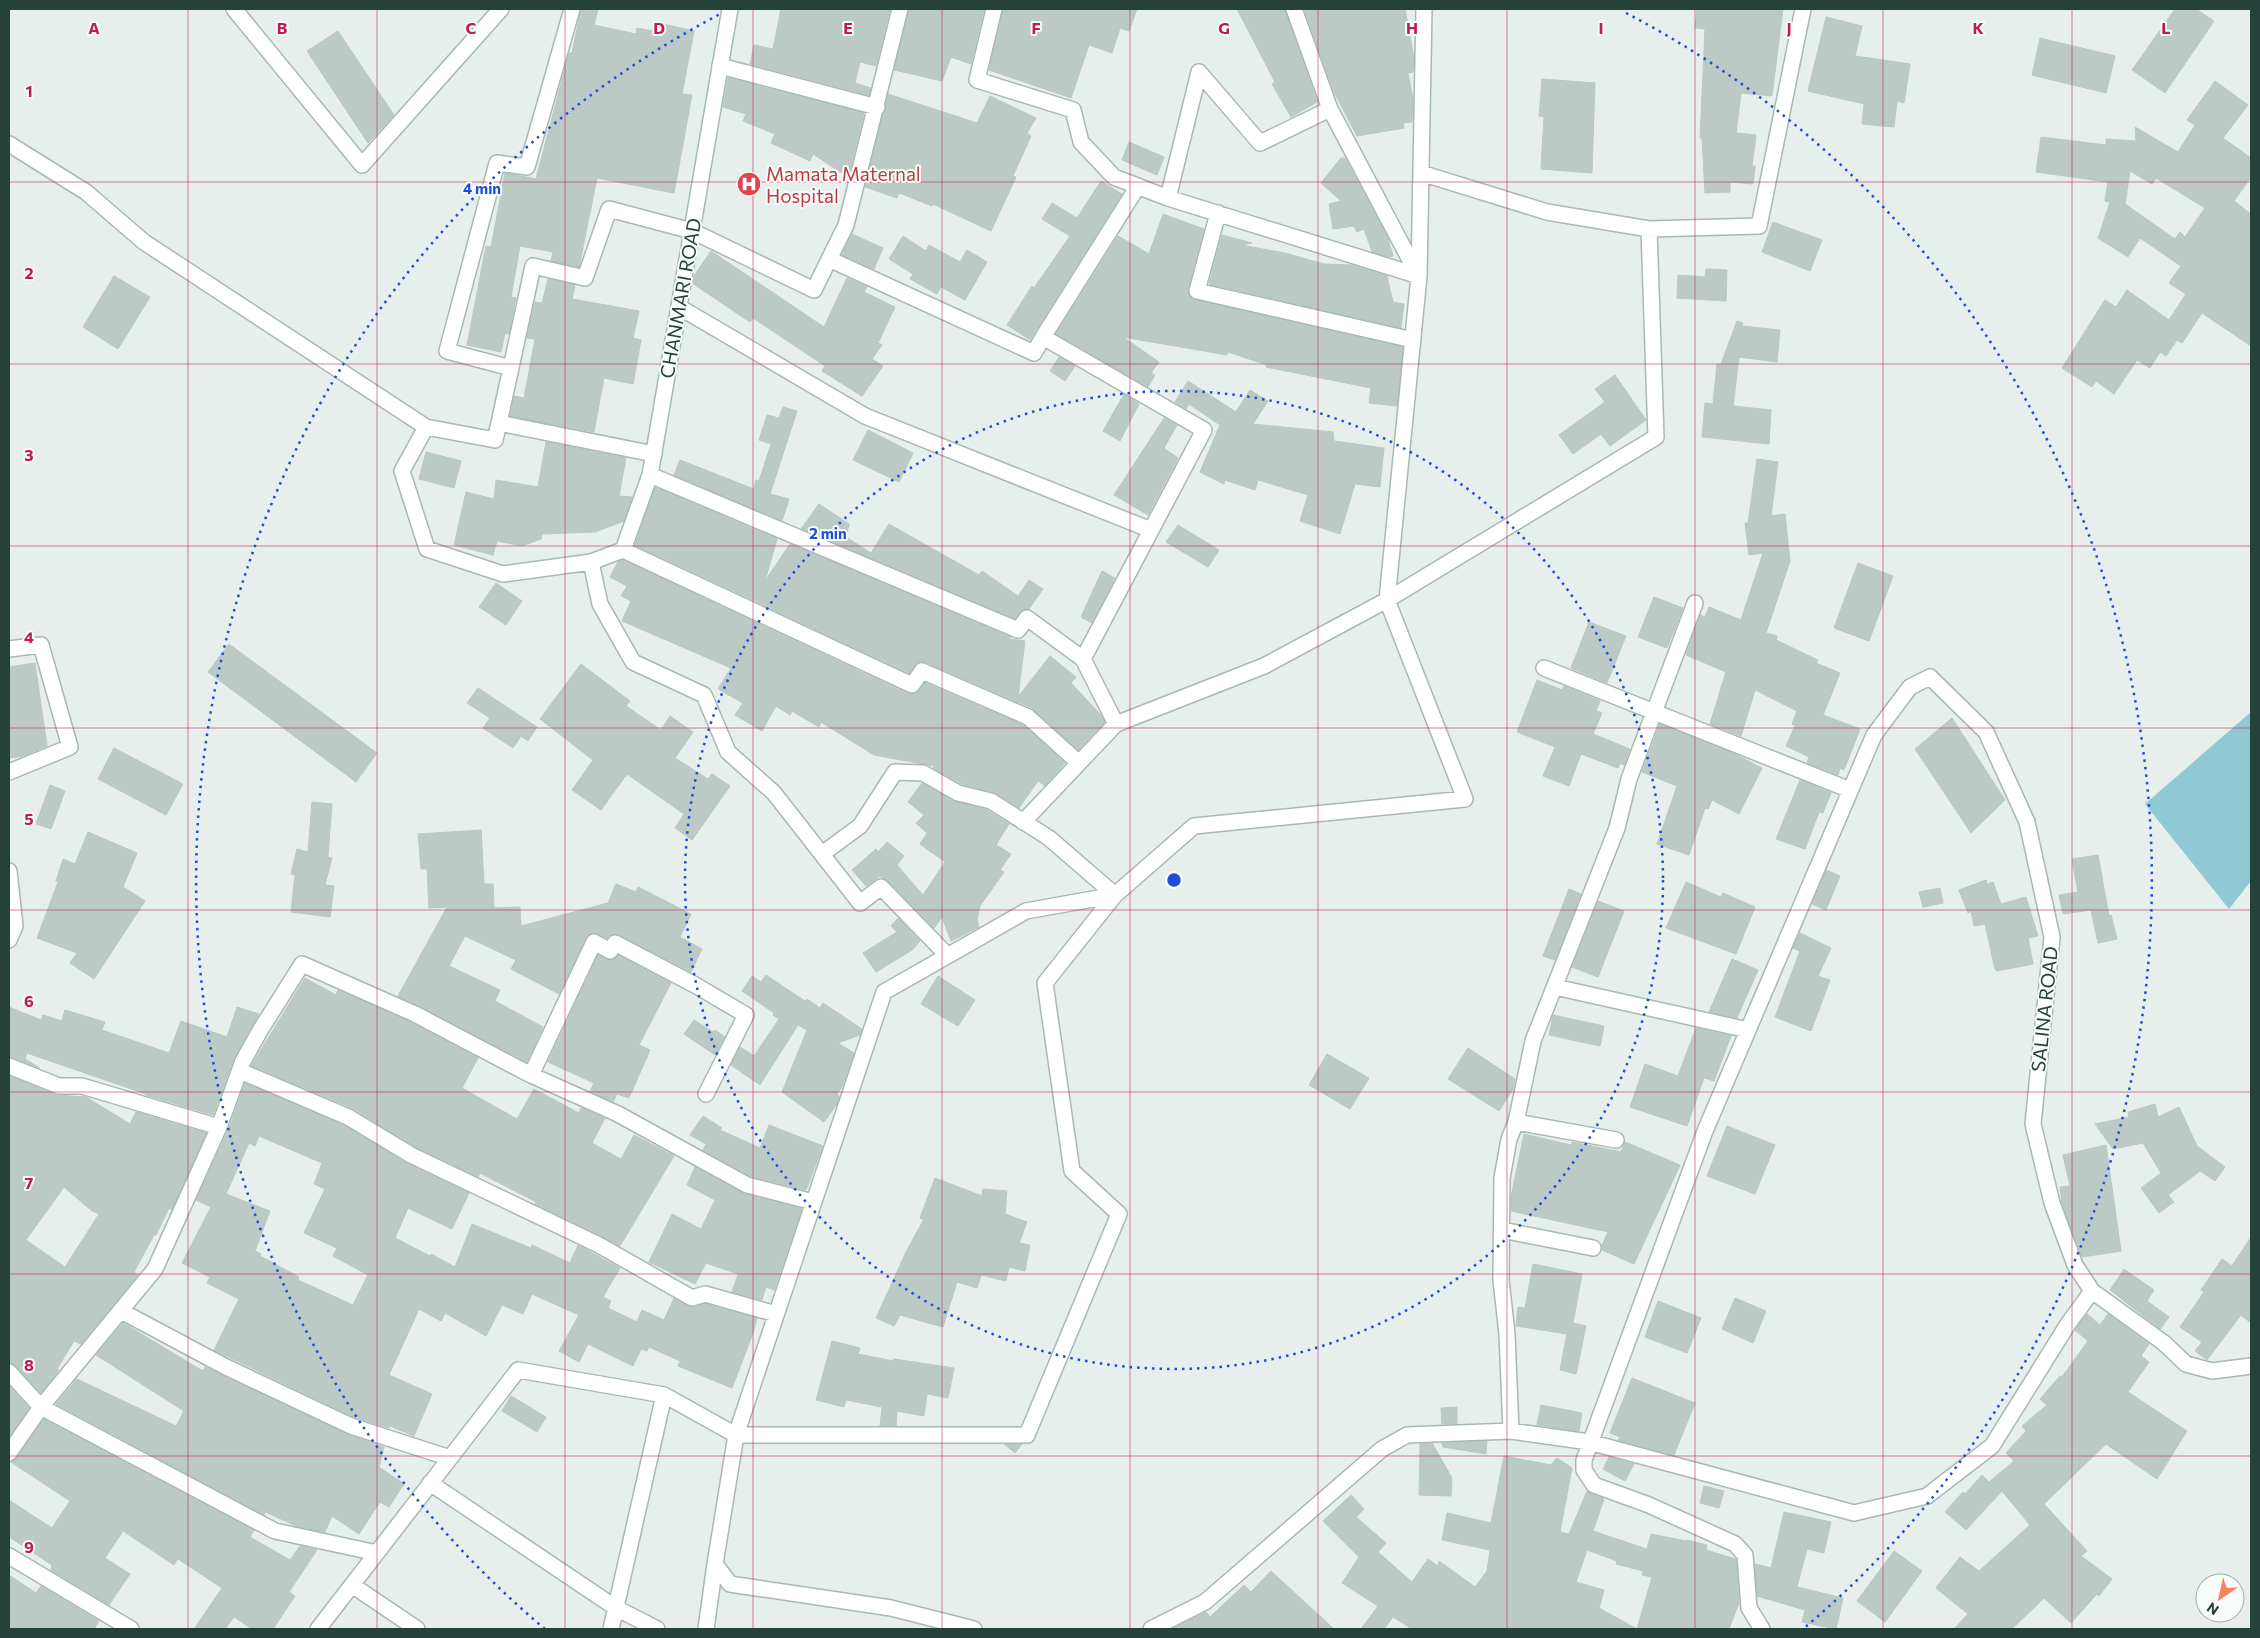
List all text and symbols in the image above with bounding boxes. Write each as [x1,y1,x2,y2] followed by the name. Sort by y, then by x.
[88,18,100,37] text: A
[277,18,288,37] text: B
[466,18,477,37] text: C
[653,18,665,37] text: D
[843,18,853,37] text: E
[1031,18,1041,37] text: F
[1218,18,1230,37] text: G
[1406,18,1418,37] text: H
[1598,18,1604,37] text: I
[1786,18,1792,37] text: J
[1972,18,1984,37] text: K
[2161,18,2171,37] text: L
[25,81,33,100] text: 1
[766,162,921,207] place label: Mamata Maternal Hospital
[736,171,762,197] hospital icon: Mamata Maternal Hospital
[463,179,501,197] text: 4 min
[655,216,705,380] street label: CHANMARI ROAD
[24,263,34,282] text: 2
[24,445,34,464] text: 3
[809,524,847,542] text: 2 min
[24,627,34,646] text: 4
[24,809,34,828] text: 5
[1165,871,1183,889] centre of rings
[2026,945,2062,1073] street label: SALINA ROAD
[24,991,34,1010] text: 6
[25,1173,34,1192] text: 7
[24,1355,34,1374] text: 8
[24,1537,34,1556] text: 9
[2195,1573,2245,1623] north arrow
[2203,1599,2222,1619] text: N

